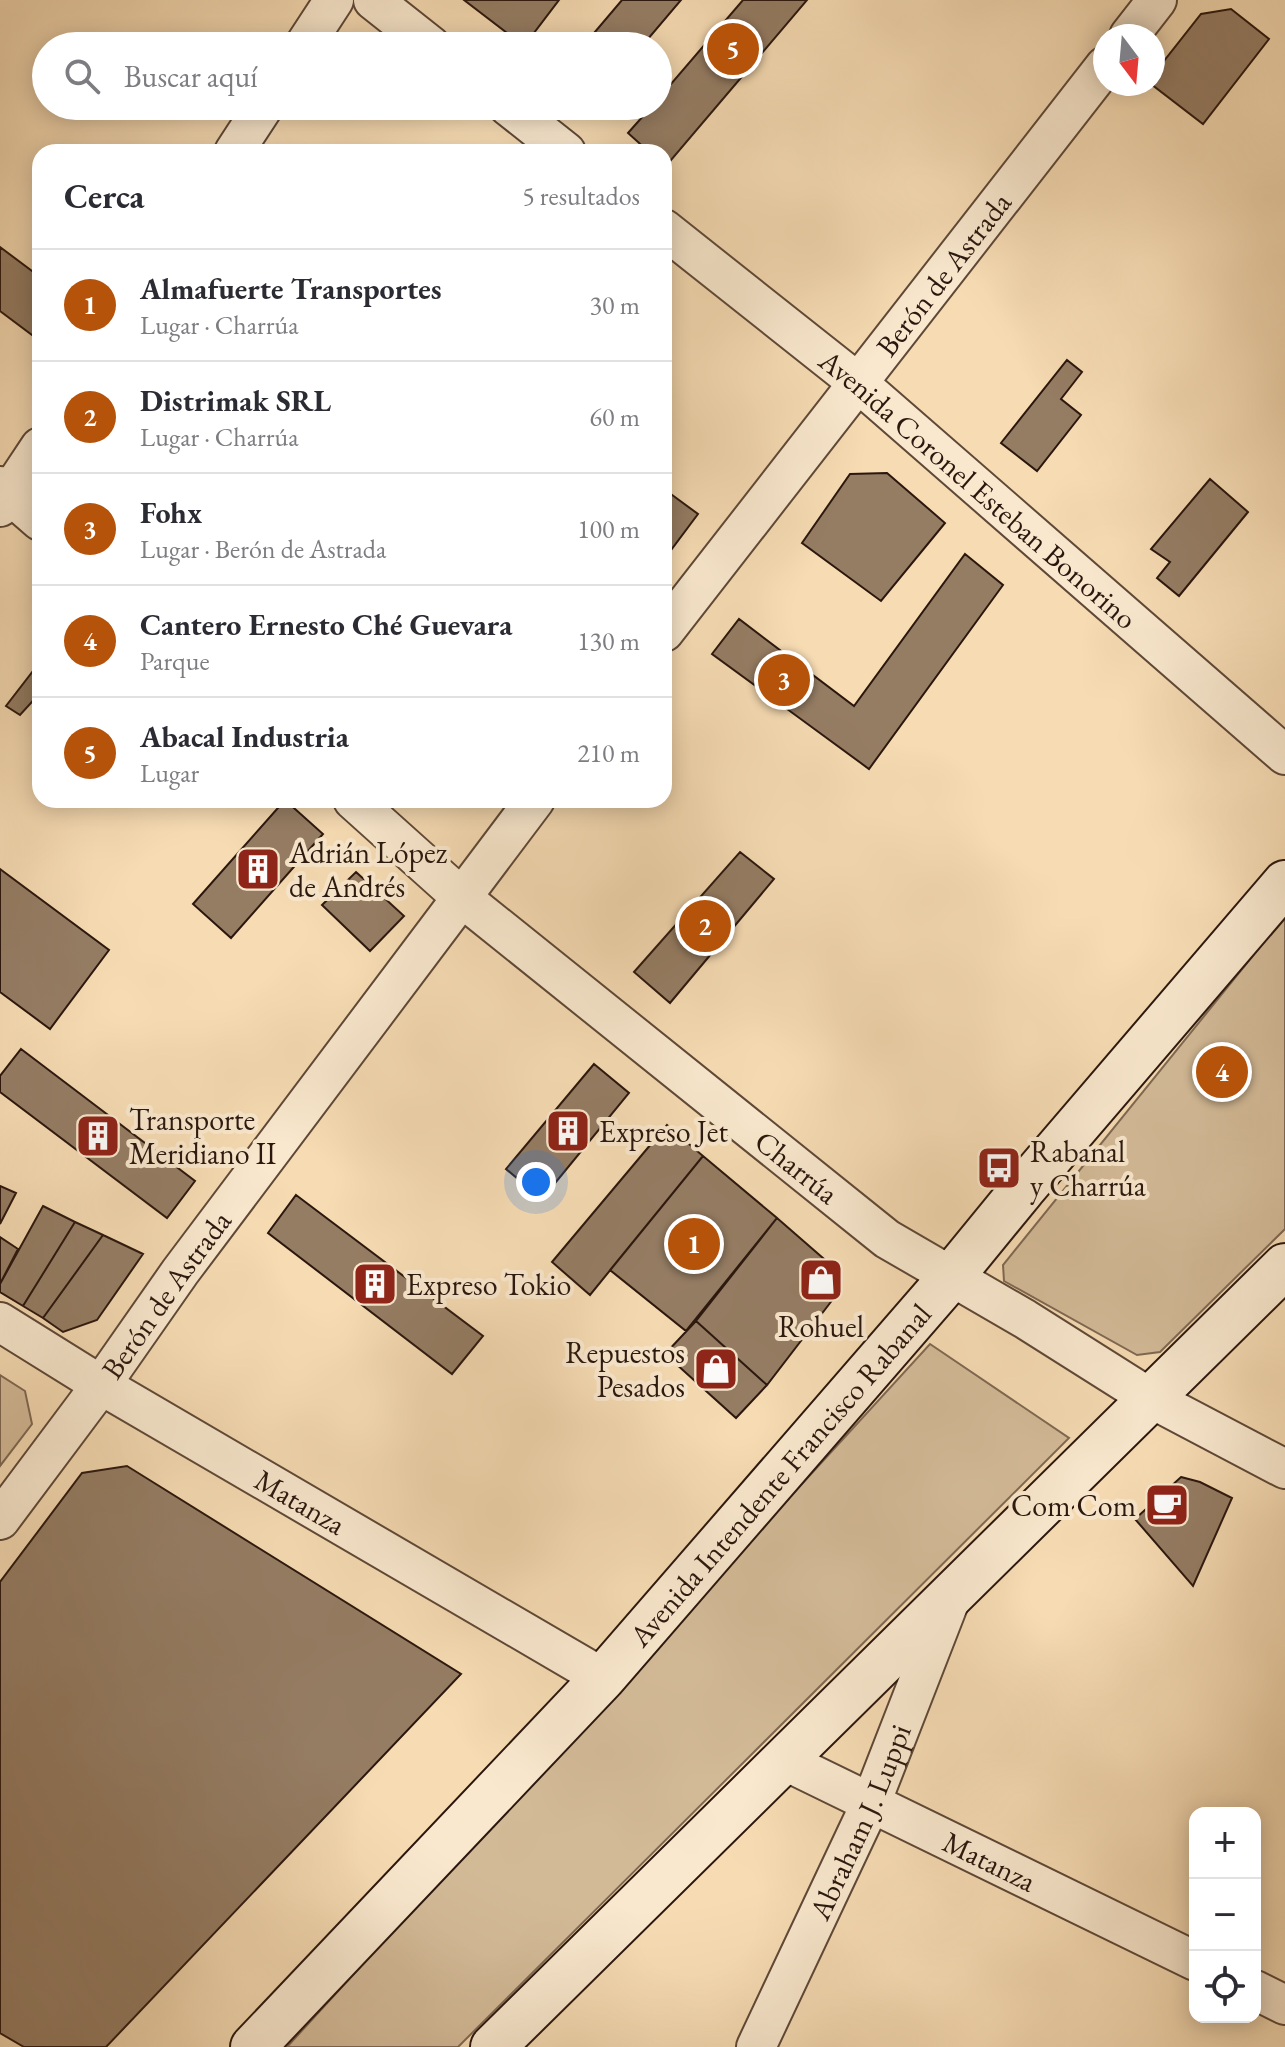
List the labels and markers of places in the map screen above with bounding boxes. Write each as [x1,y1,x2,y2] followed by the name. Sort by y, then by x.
[707,19,759,79] pin: 5
[758,650,810,710] pin: 3
[288,833,448,906] place label: Adrián López de Andrés
[234,845,282,893] building icon: Adrián López de Andrés
[679,896,731,956] pin: 2
[1196,1042,1248,1102] pin: 4
[129,1100,276,1173] place label: Transporte Meridiano II
[544,1107,592,1155] building icon: Expreso Jet
[74,1112,122,1160] building icon: Transporte Meridiano II
[599,1112,729,1151] place label: Expreso Jet
[1030,1132,1146,1205] place label: Rabanal y Charrúa
[975,1144,1023,1192] bus stop icon: Rabanal y Charrúa
[668,1214,720,1274] pin: 1
[797,1256,845,1304] shop icon: Rohuel
[351,1260,399,1308] building icon: Expreso Tokio
[406,1265,571,1304] place label: Expreso Tokio
[778,1307,864,1346] place label: Rohuel
[565,1333,685,1406] place label: Repuestos Pesados
[692,1345,740,1393] shop icon: Repuestos Pesados
[1143,1481,1191,1529] cafe icon: Com Com
[1011,1486,1136,1525] place label: Com Com

